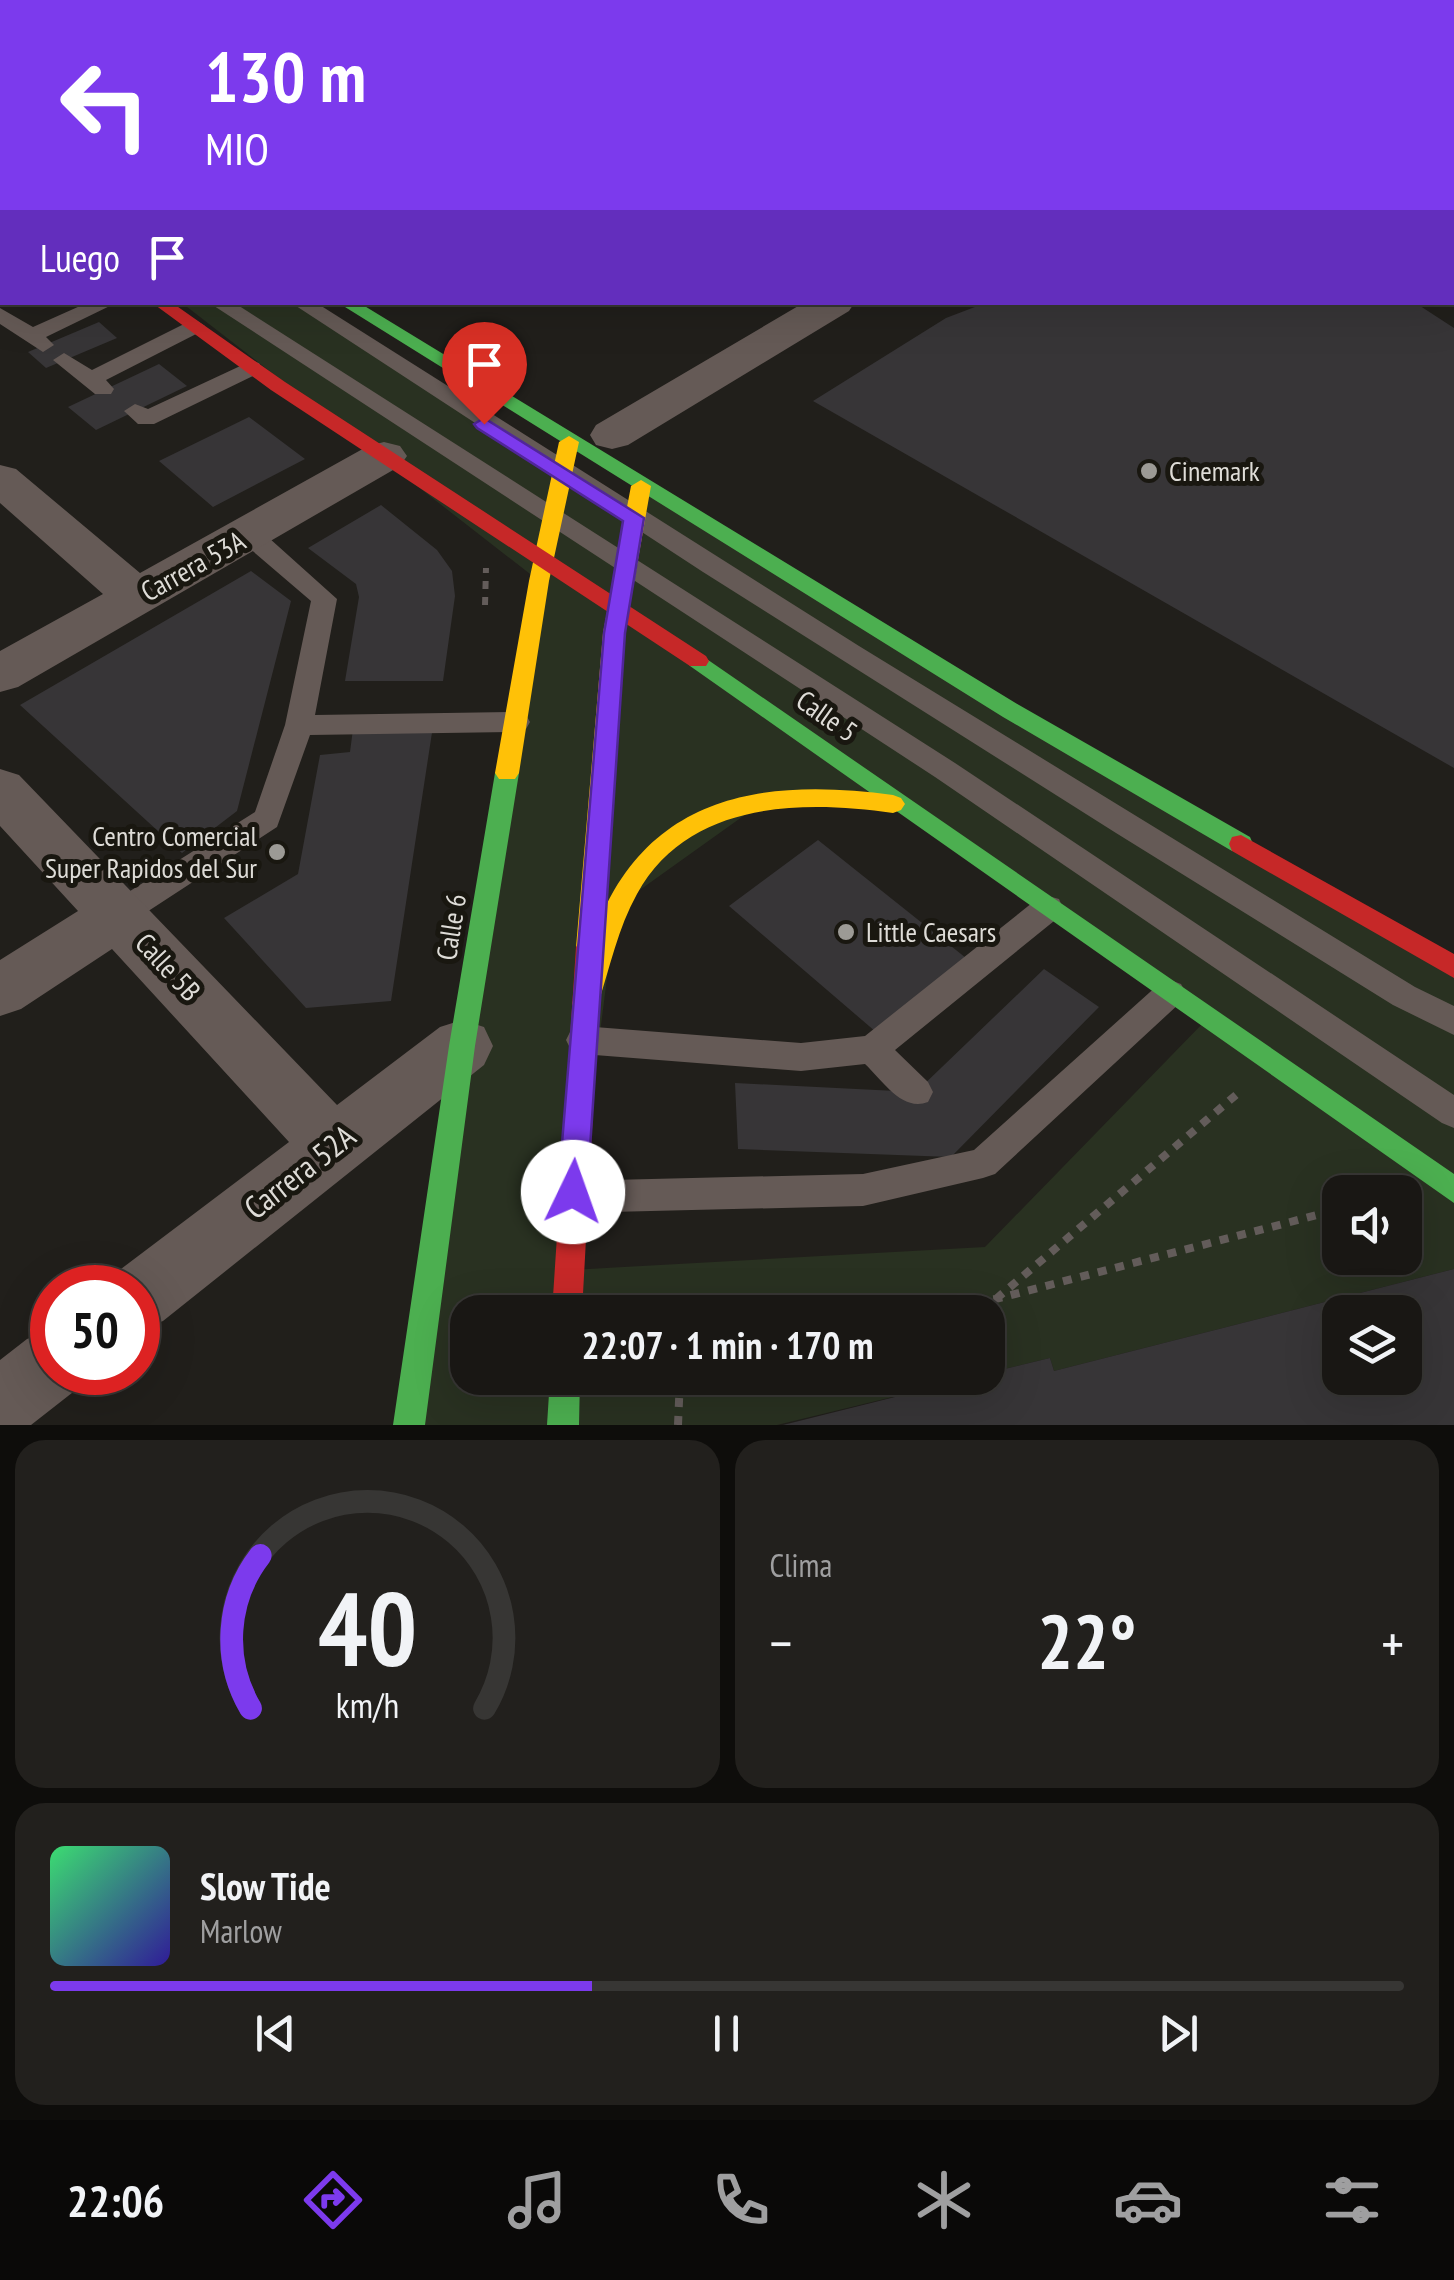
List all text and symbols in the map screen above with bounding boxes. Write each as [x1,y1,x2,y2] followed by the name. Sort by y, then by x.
[205,31,366,121] text: 130 m
[40,40,170,170] icon: left
[205,119,269,177] text: MIO
[140,230,195,285] icon: arrive
[40,233,120,282] text: Luego
[442,322,527,425] pin
[457,337,512,392] icon: arrive
[1169,452,1260,489] place label: Cinemark
[1138,460,1160,482] marker: Cinemark
[134,521,252,609] street label: Carrera 53A
[789,681,865,750] street label: Calle 5
[45,817,257,886] place label: Centro Comercial Super Rapidos del Sur
[266,841,288,863] marker: Centro Comercial Super Rapidos del Sur
[427,891,474,963] street label: Calle 6
[866,913,996,950] place label: Little Caesars
[835,921,857,943] marker: Little Caesars
[128,925,209,1009] street label: Calle 5B
[235,1115,364,1228] street label: Carrera 52A
[521,1140,625,1244] position arrow
[1322,1175,1422,1395] map controls
[1322,1175,1422,1275] button: sound
[30,1265,160,1395] speed limit sign: 50
[1322,1295,1422,1395] button: layers
[581,1320,874,1369] text: 22:07 · 1 min · 170 m
[770,1544,832,1586] text: Clima
[318,1560,417,1695] text: 40
[1037,1593,1136,1690] text: 22°
[770,1607,792,1678] text: −
[1381,1607,1404,1678] text: +
[336,1682,399,1728] text: km/h
[200,1861,331,1910] text: Slow Tide
[200,1910,282,1952] text: Marlow
[248,2006,303,2061] icon: previous
[699,2006,754,2061] icon: pause
[1151,2006,1206,2061] icon: next
[298,2165,368,2235] icon: directions
[502,2165,572,2235] icon: music
[706,2165,776,2235] icon: phone
[909,2165,979,2235] icon: climate
[1113,2165,1183,2235] icon: car
[1317,2165,1387,2235] icon: filters
[67,2171,164,2229] text: 22:06

